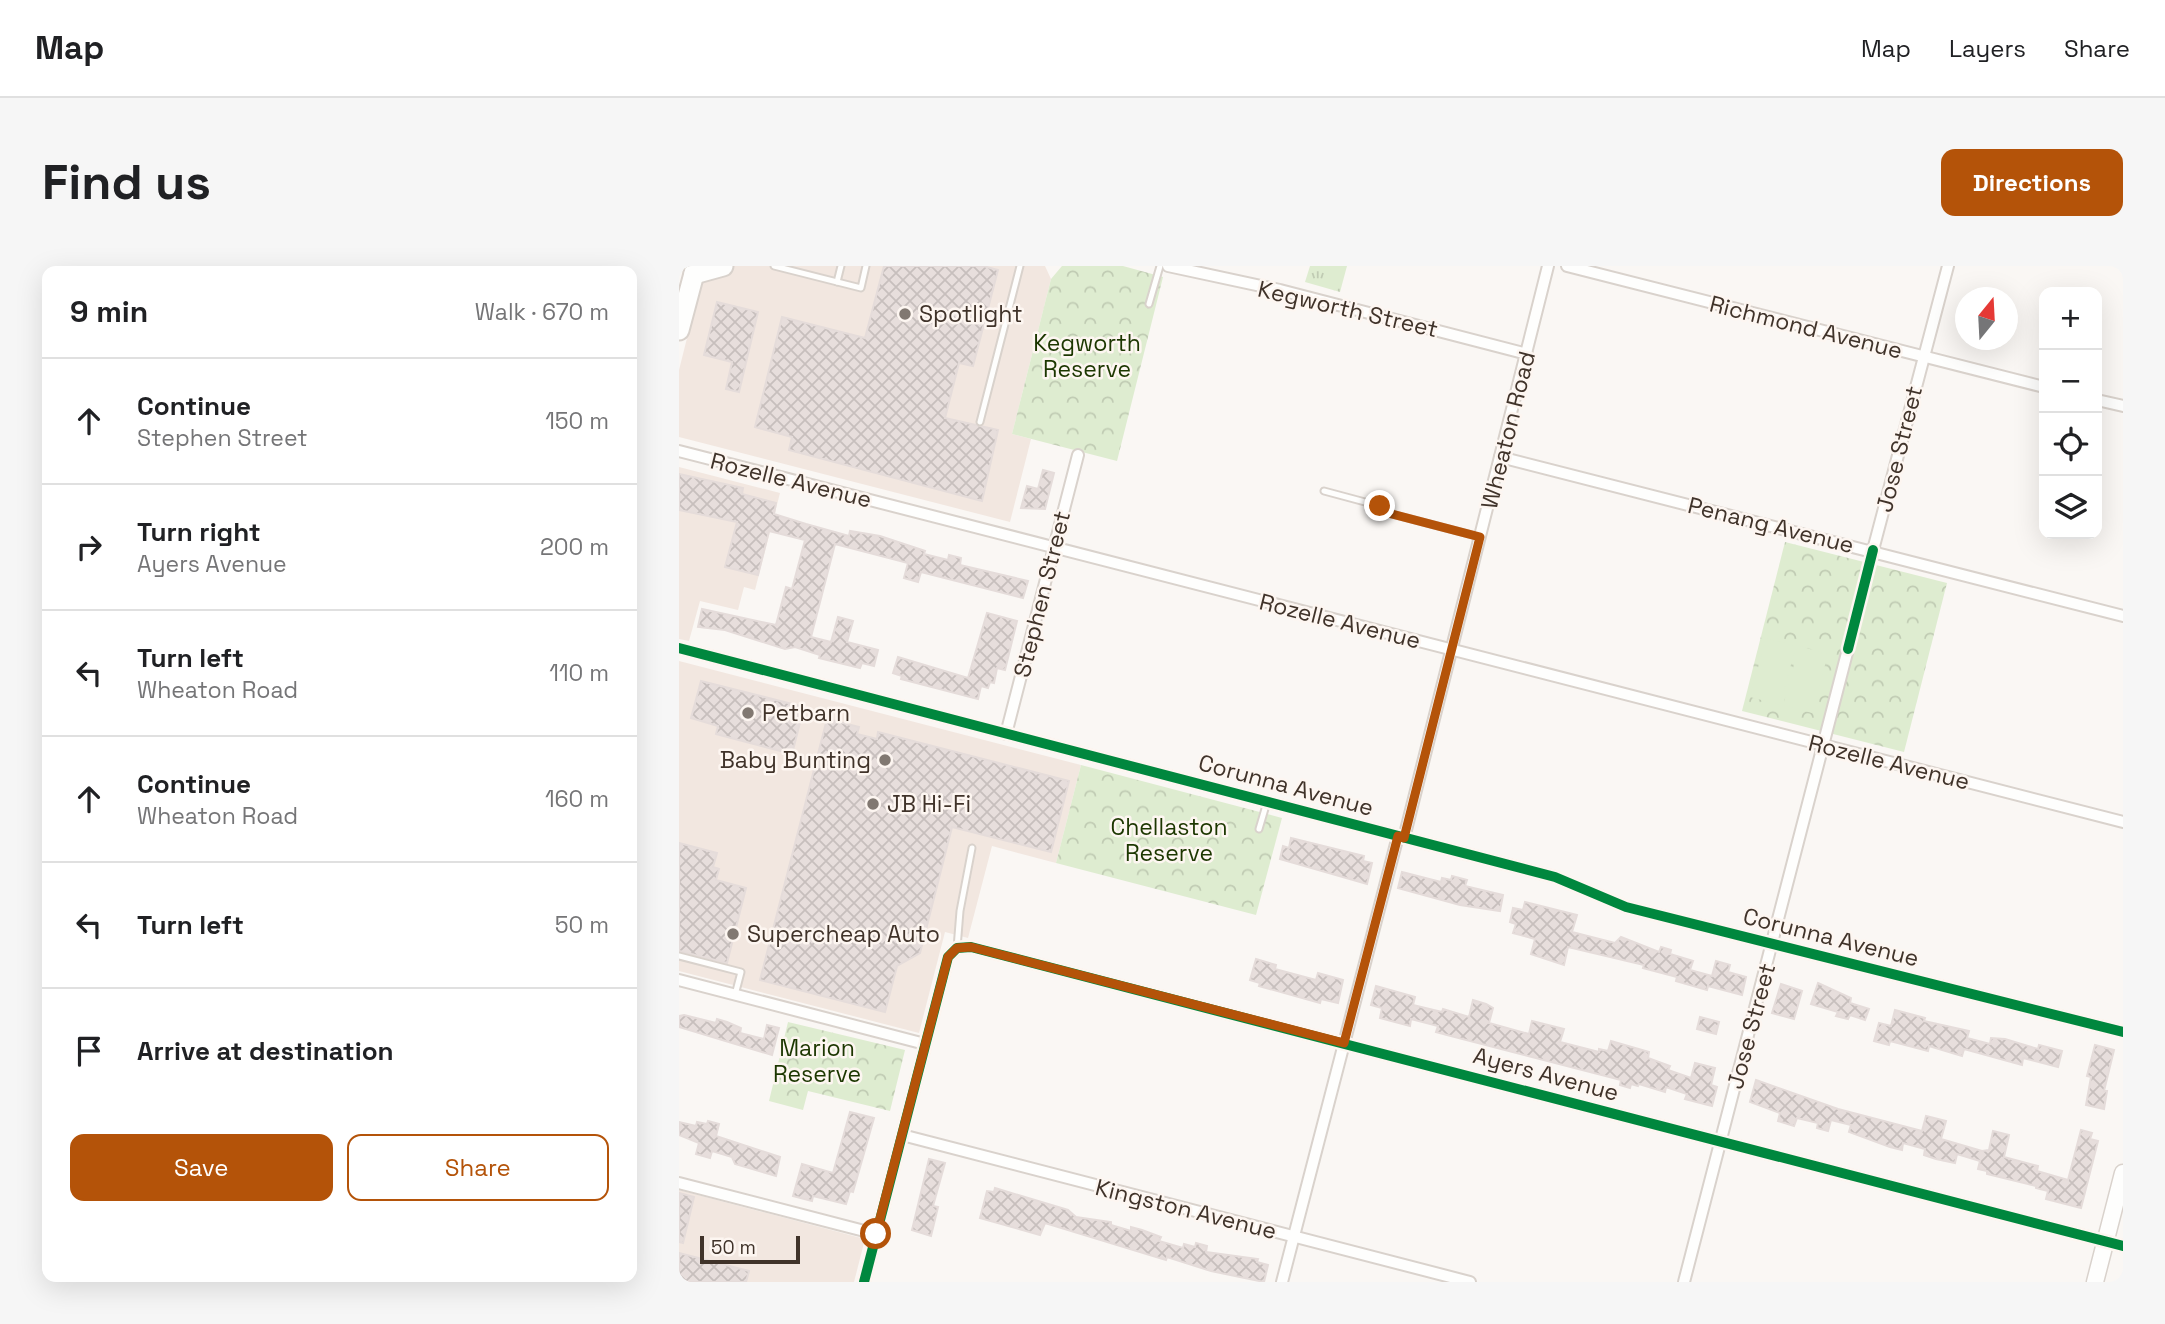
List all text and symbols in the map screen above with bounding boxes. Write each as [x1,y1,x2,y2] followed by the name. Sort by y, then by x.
[35,27,104,69] text: Map
[1861,33,1911,64] text: Map
[1949,33,2026,64] text: Layers
[2064,33,2130,64] text: Share
[1941,149,2123,216] button: Directions
[42,151,211,213] text: Find us
[1255,274,1441,344] street label: Kegworth Street
[1955,287,2018,350] north arrow
[2039,287,2102,539] map controls
[2039,287,2102,350] button: +
[1706,289,1906,365] street label: Richmond Avenue
[70,292,148,331] text: 9 min
[475,297,609,327] text: Walk · 670 m
[919,299,1023,329] place label: Spotlight
[897,306,913,322] marker: Spotlight
[1033,328,1141,384] park label: Kegworth Reserve
[1474,348,1542,512] street label: Wheaton Road
[2039,350,2102,413] button: −
[1869,383,1929,515] street label: Jose Street
[137,389,251,423] text: Continue
[70,402,108,440] icon: ahead
[545,406,609,436] text: 150 m
[2039,413,2102,476] button: locate
[137,423,308,453] text: Stephen Street
[707,445,875,515] street label: Rozelle Avenue
[2039,476,2102,539] button: layers
[1364,490,1395,521] route end
[1685,490,1857,560] street label: Penang Avenue
[1007,508,1077,680] street label: Stephen Street
[137,515,261,549] text: Turn right
[70,528,108,566] icon: right
[540,532,609,562] text: 200 m
[137,549,287,579] text: Ayers Avenue
[1256,586,1424,656] street label: Rozelle Avenue
[137,641,244,675] text: Turn left
[70,654,108,692] icon: left
[549,658,609,688] text: 110 m
[137,675,298,705] text: Wheaton Road
[762,698,850,728] place label: Petbarn
[740,705,756,721] marker: Petbarn
[1805,727,1973,797] street label: Rozelle Avenue
[720,745,871,775] place label: Baby Bunting
[1195,747,1377,823] street label: Corunna Avenue
[877,752,893,768] marker: Baby Bunting
[137,767,251,801] text: Continue
[70,780,108,818] icon: ahead
[545,784,609,814] text: 160 m
[887,789,971,819] place label: JB Hi-Fi
[865,796,881,812] marker: JB Hi-Fi
[137,801,298,831] text: Wheaton Road
[1110,812,1228,868] park label: Chellaston Reserve
[1740,901,1922,973] street label: Corunna Avenue
[70,906,108,944] icon: left
[137,908,244,942] text: Turn left
[555,910,609,940] text: 50 m
[747,919,940,949] place label: Supercheap Auto
[725,926,741,942] marker: Supercheap Auto
[1720,960,1782,1092] street label: Jose Street
[70,1032,108,1070] icon: arrive
[773,1033,861,1089] park label: Marion Reserve
[137,1034,394,1068] text: Arrive at destination
[1470,1040,1622,1108] street label: Ayers Avenue
[70,1134,333,1201] button: Save
[347,1134,609,1201] button: Share
[1092,1172,1280,1246] street label: Kingston Avenue
[860,1218,891,1249] route start
[700,1233,800,1265] scale bar
[711,1235,756,1260] text: 50 m

